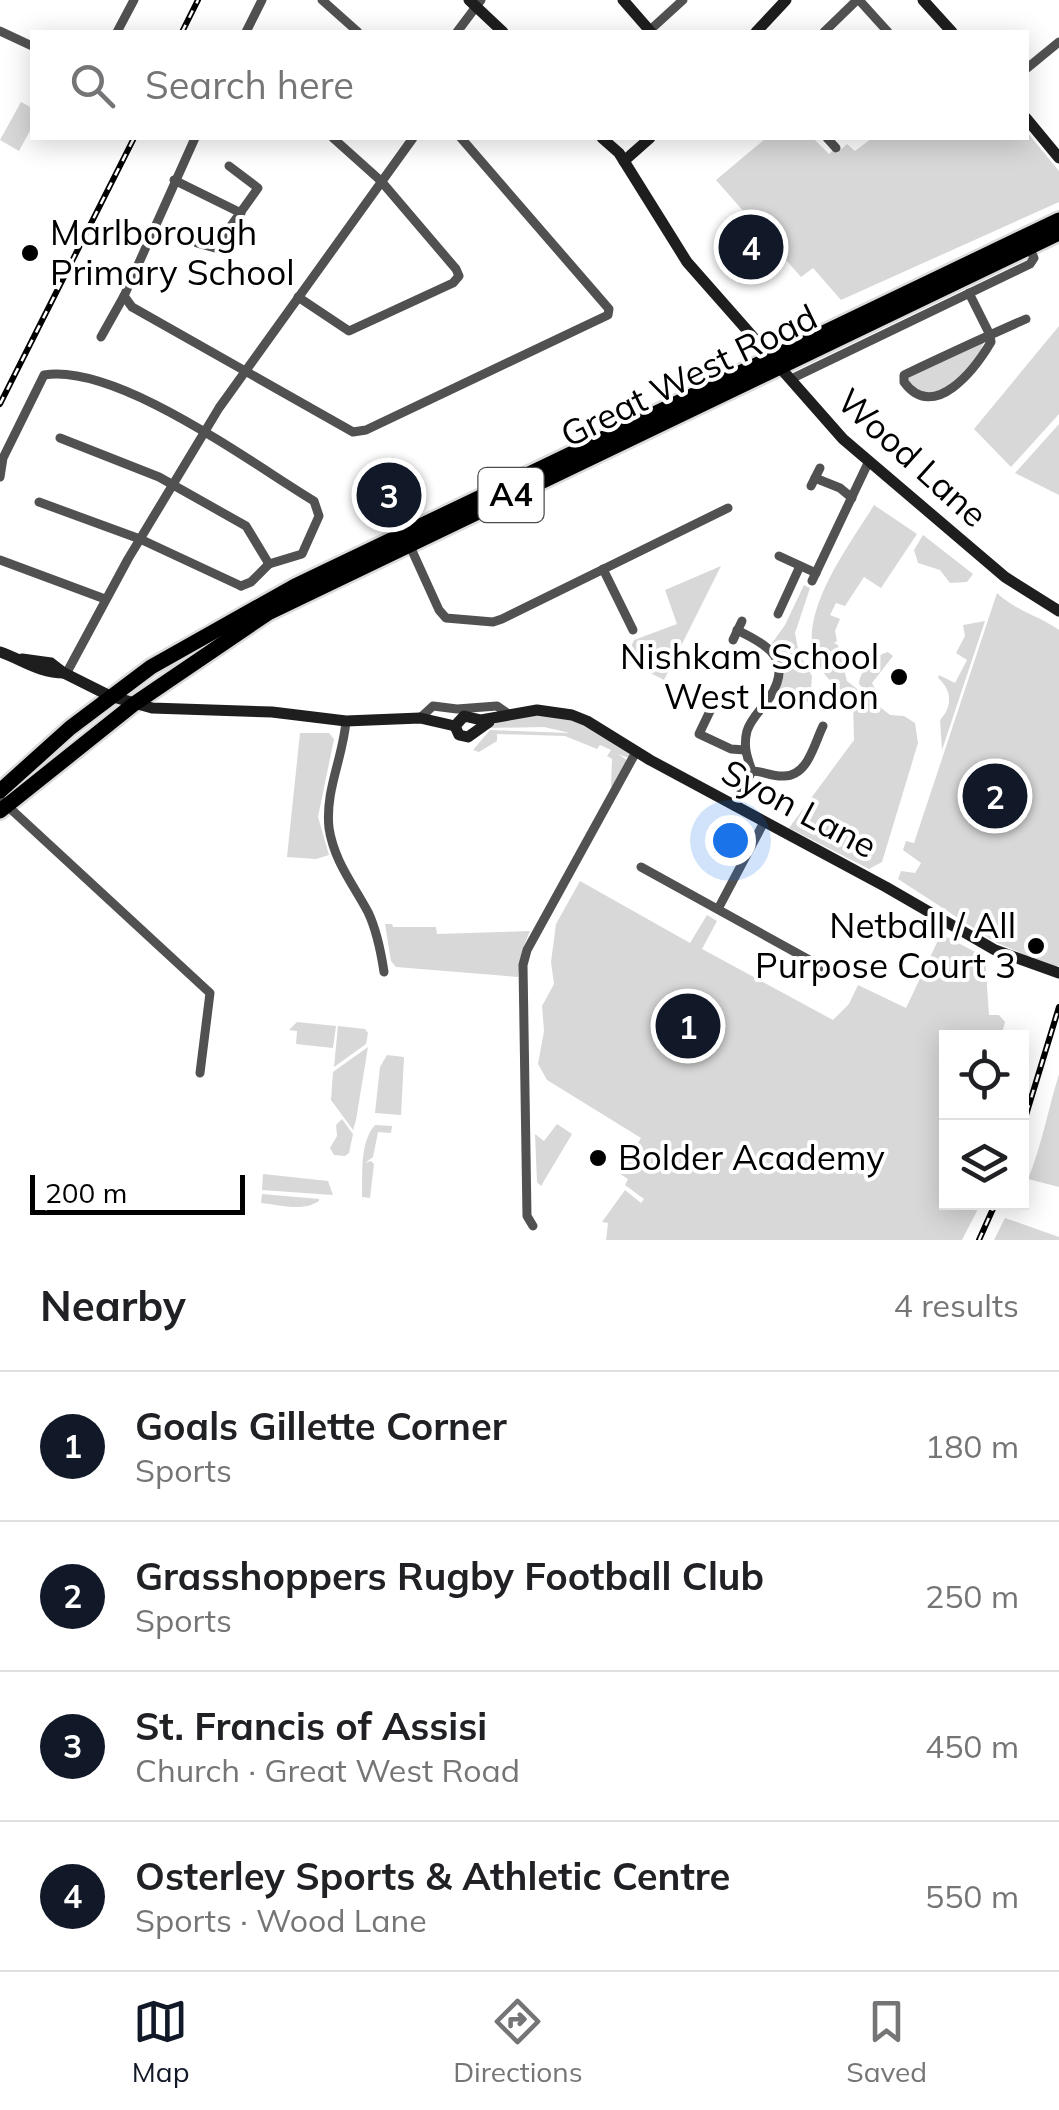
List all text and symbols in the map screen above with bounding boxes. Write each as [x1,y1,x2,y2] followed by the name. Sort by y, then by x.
[30,30,1029,140] search box
[65,58,120,113] icon: search
[145,61,354,109] text: Search here
[50,210,295,294] place label: Marlborough Primary School
[718,210,784,284] pin: 4
[19,242,41,264] marker: Marlborough Primary School
[553,294,824,456] street label: Great West Road
[829,378,997,536] street label: Wood Lane
[356,458,422,532] pin: 3
[478,468,544,522] road number: A4
[620,634,879,718] place label: Nishkam School West London
[888,666,910,688] marker: Nishkam School West London
[714,749,884,867] street label: Syon Lane
[962,758,1028,834] pin: 2
[705,815,756,866] your location
[755,903,1016,987] place label: Netball / All Purpose Court 3
[1025,935,1047,957] marker: Netball / All Purpose Court 3
[656,988,720,1064] pin: 1
[939,1030,1029,1210] map controls
[939,1030,1029,1120] button: locate
[939,1120,1029,1210] button: layers
[618,1135,885,1179] place label: Bolder Academy
[587,1147,609,1169] marker: Bolder Academy
[30,1170,245,1214] scale bar
[45,1175,127,1210] text: 200 m
[40,1279,186,1332] text: Nearby
[894,1285,1019,1325] text: 4 results
[135,1402,507,1450] text: Goals Gillette Corner
[63,1426,82,1466] text: 1
[925,1426,1019,1466] text: 180 m
[135,1450,232,1490] text: Sports
[135,1552,764,1600] text: Grasshoppers Rugby Football Club
[63,1576,82,1616] text: 2
[925,1576,1019,1616] text: 250 m
[135,1600,232,1640] text: Sports
[135,1702,487,1750] text: St. Francis of Assisi
[63,1726,82,1766] text: 3
[925,1726,1019,1766] text: 450 m
[135,1750,520,1790] text: Church · Great West Road
[135,1852,730,1900] text: Osterley Sports & Athletic Centre
[63,1876,82,1916] text: 4
[925,1876,1019,1916] text: 550 m
[135,1900,427,1940] text: Sports · Wood Lane
[132,1994,189,2089] tab: Map
[453,1994,583,2089] tab: Directions
[846,1994,927,2089] tab: Saved

